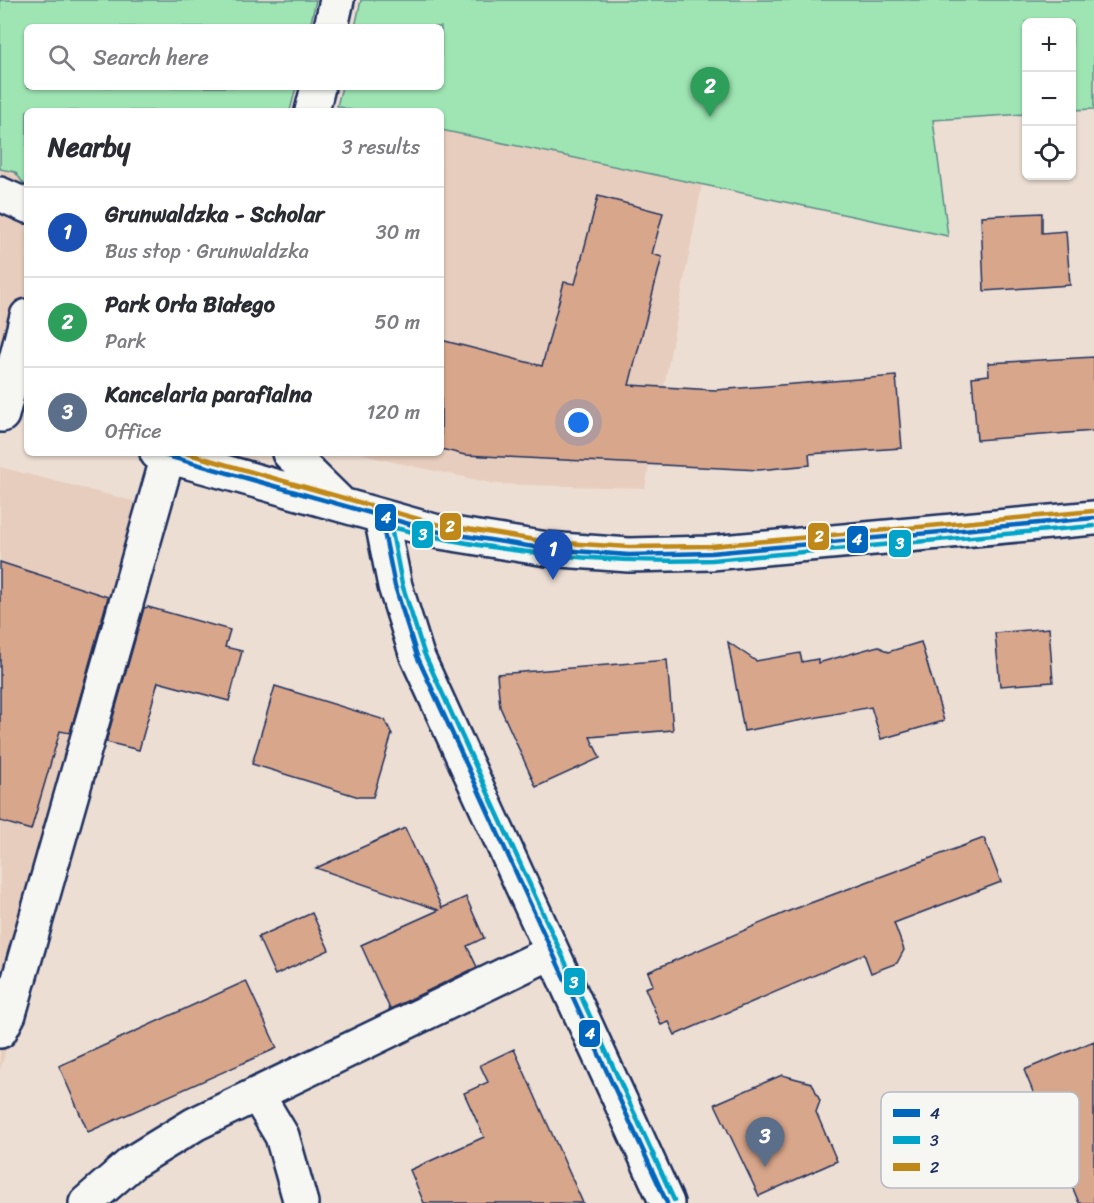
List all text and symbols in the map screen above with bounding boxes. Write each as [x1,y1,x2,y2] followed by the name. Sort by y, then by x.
[1022,18,1076,180] map controls
[1022,18,1076,72] button: +
[24,24,444,90] search box
[93,38,209,77] text: Search here
[45,41,78,74] icon: search
[690,68,730,117] pin: 2
[1022,72,1076,126] button: −
[48,124,130,170] text: Nearby
[1022,126,1076,180] button: locate
[342,130,420,165] text: 3 results
[105,195,324,234] text: Grunwaldzka - Scholar
[63,215,72,250] text: 1
[376,215,420,250] text: 30 m
[105,234,309,269] text: Bus stop · Grunwaldzka
[105,285,275,324] text: Park Orła Białego
[62,305,73,340] text: 2
[375,305,420,340] text: 50 m
[105,324,146,359] text: Park
[105,375,312,414] text: Kancelaria parafialna
[62,395,73,430] text: 3
[367,395,420,430] text: 120 m
[564,408,593,437] your location
[105,414,161,449] text: Office
[374,503,397,532] line badge: 4
[380,503,391,532] text: 4
[439,512,462,541] line badge: 2
[444,512,455,541] text: 2
[411,520,434,549] line badge: 3
[418,520,428,549] text: 3
[807,522,830,551] line badge: 2
[813,522,824,551] text: 2
[846,525,869,554] line badge: 4
[851,525,862,554] text: 4
[888,529,912,558] line badge: 3
[895,529,905,558] text: 3
[534,530,572,580] pin: 1
[563,967,586,996] line badge: 3
[569,968,579,997] text: 3
[578,1019,601,1048] line badge: 4
[584,1019,595,1048] text: 4
[881,1092,1079,1188] legend
[930,1099,940,1128] text: 4
[746,1118,784,1167] pin: 3
[930,1126,939,1155] text: 3
[930,1153,939,1182] text: 2

